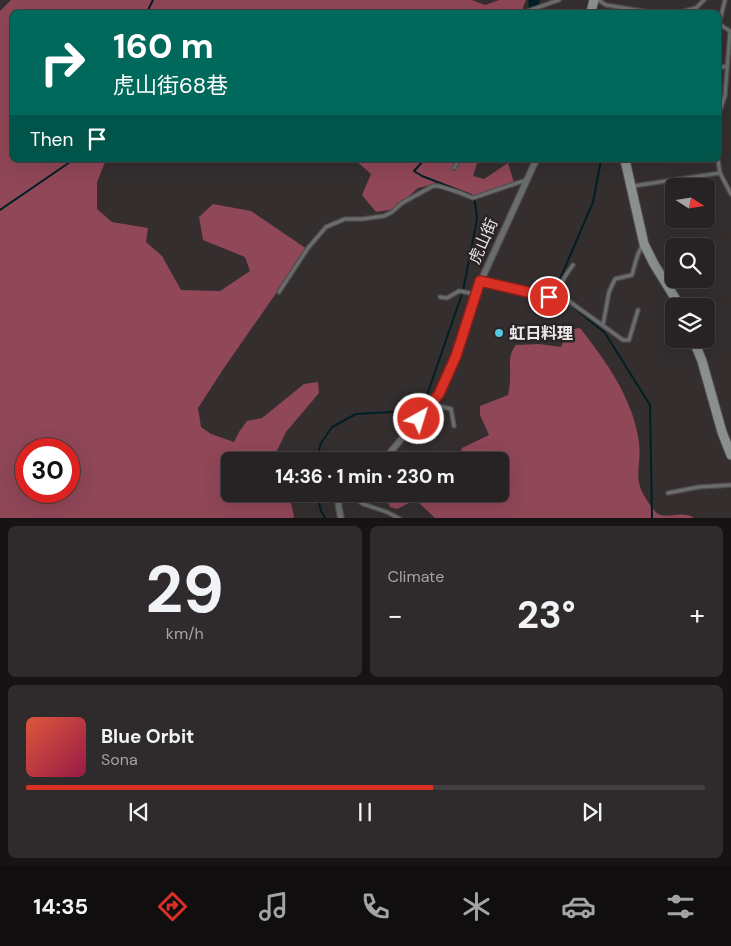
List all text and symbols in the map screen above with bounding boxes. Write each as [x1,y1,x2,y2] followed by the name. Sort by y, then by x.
[113,23,214,69] text: 160 m
[30,30,95,95] icon: right
[113,71,228,100] text: 虎山街68巷
[83,125,111,153] icon: arrive
[30,127,73,152] text: Then
[665,178,715,228] north arrow
[665,178,715,348] map controls
[464,215,502,267] street label: 虎山街
[665,238,715,288] button: search
[528,276,570,318] pin
[535,283,563,311] icon: arrive
[665,298,715,348] button: layers
[509,323,573,344] place label: 虹日料理
[493,327,505,339] marker: 虹日料理
[392,392,444,444] position arrow
[15,438,80,503] speed limit sign: 30
[275,464,455,489] text: 14:36 · 1 min · 230 m
[145,548,224,632] text: 29
[388,566,444,587] text: Climate
[517,590,576,640] text: 23°
[388,597,403,634] text: −
[690,597,705,634] text: +
[166,623,204,644] text: km/h
[101,724,194,749] text: Blue Orbit
[101,749,138,770] text: Sona
[125,798,153,826] icon: previous
[351,798,379,826] icon: pause
[578,798,606,826] icon: next
[155,889,190,924] icon: directions
[256,889,291,924] icon: music
[358,889,393,924] icon: phone
[459,889,494,924] icon: climate
[561,889,596,924] icon: car
[663,889,698,924] icon: filters
[33,892,88,921] text: 14:35

